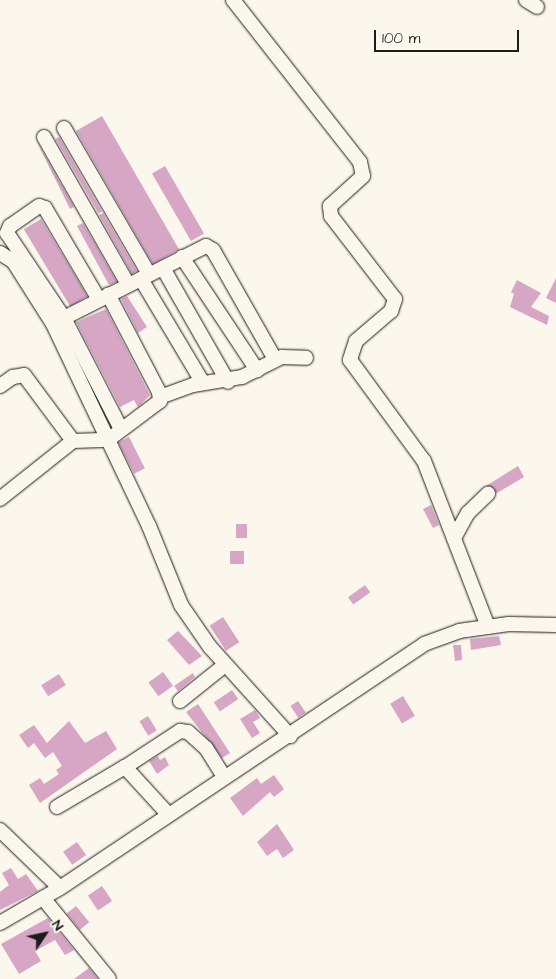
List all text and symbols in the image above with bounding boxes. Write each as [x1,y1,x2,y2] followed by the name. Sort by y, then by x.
[376,20,521,52] scale bar
[382,28,421,49] text: 100 m
[20,909,70,959] north arrow
[47,916,68,935] text: N

